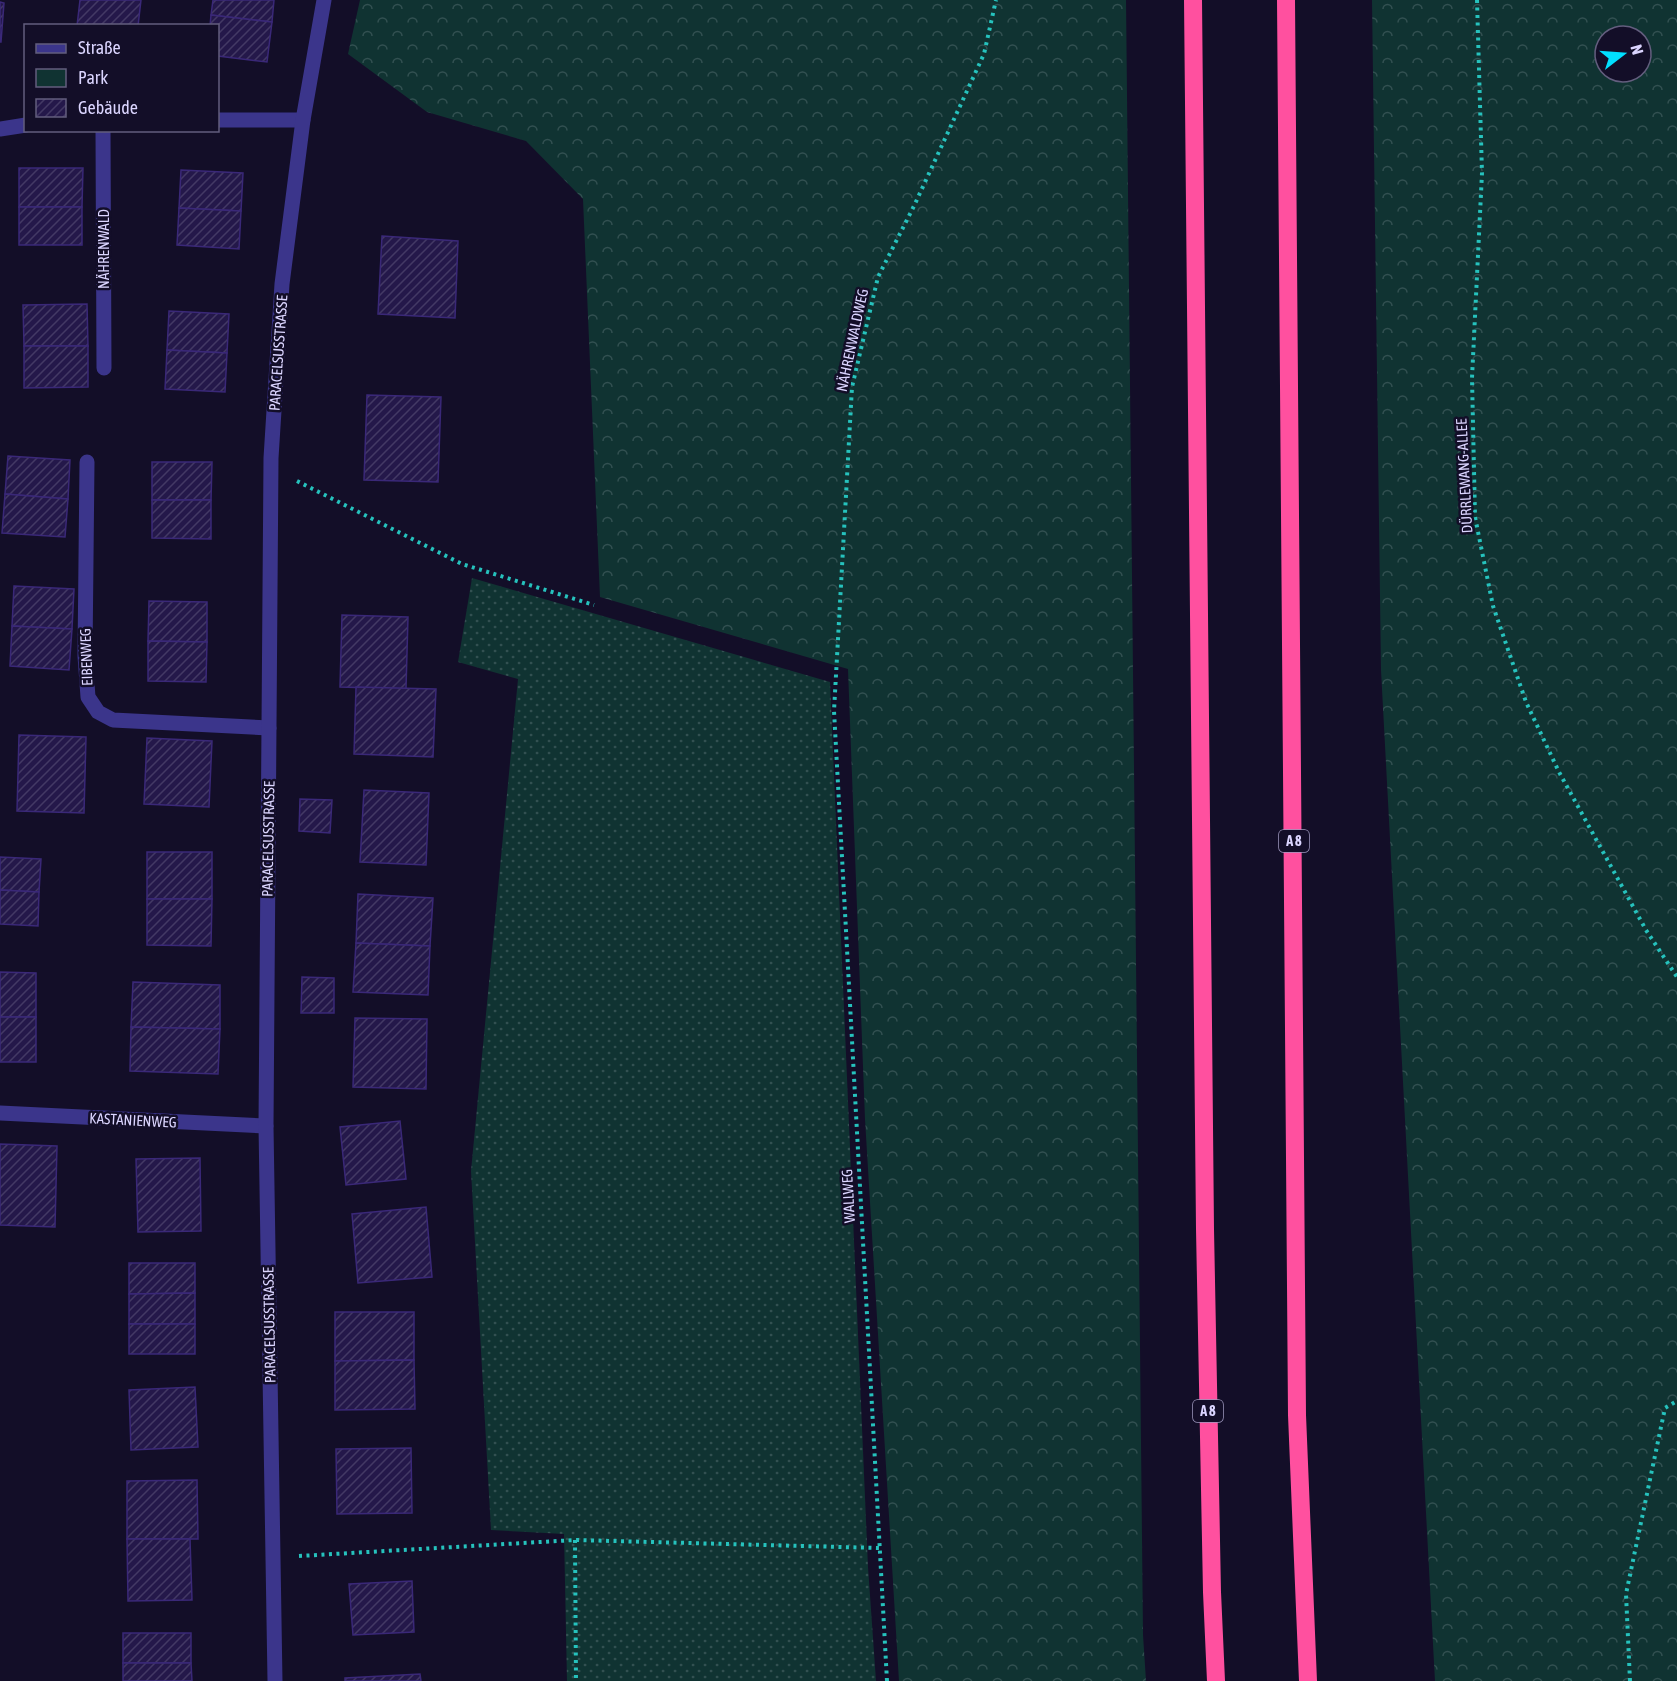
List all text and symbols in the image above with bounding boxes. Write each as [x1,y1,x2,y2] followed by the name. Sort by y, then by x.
[24,24,219,132] legend
[1593,24,1653,84] north arrow
[78,37,121,58] text: Straße
[1627,42,1647,57] text: N
[78,67,108,88] text: Park
[78,97,138,118] text: Gebäude
[95,209,112,289] street label: NÄHRENWALD
[833,287,871,393] street label: NÄHRENWALDWEG
[265,294,291,411] street label: PARACELSUSSTRASSE
[1452,418,1475,534] street label: DÜRRLEWANG-ALLEE
[76,628,96,686] street label: EIBENWEG
[258,780,278,897] street label: PARACELSUSSTRASSE
[1279,830,1309,852] road number: A 8
[89,1109,177,1131] street label: KASTANIENWEG
[838,1169,858,1223] street label: WALLWEG
[259,1266,279,1383] street label: PARACELSUSSTRASSE
[1193,1400,1223,1422] road number: A 8

